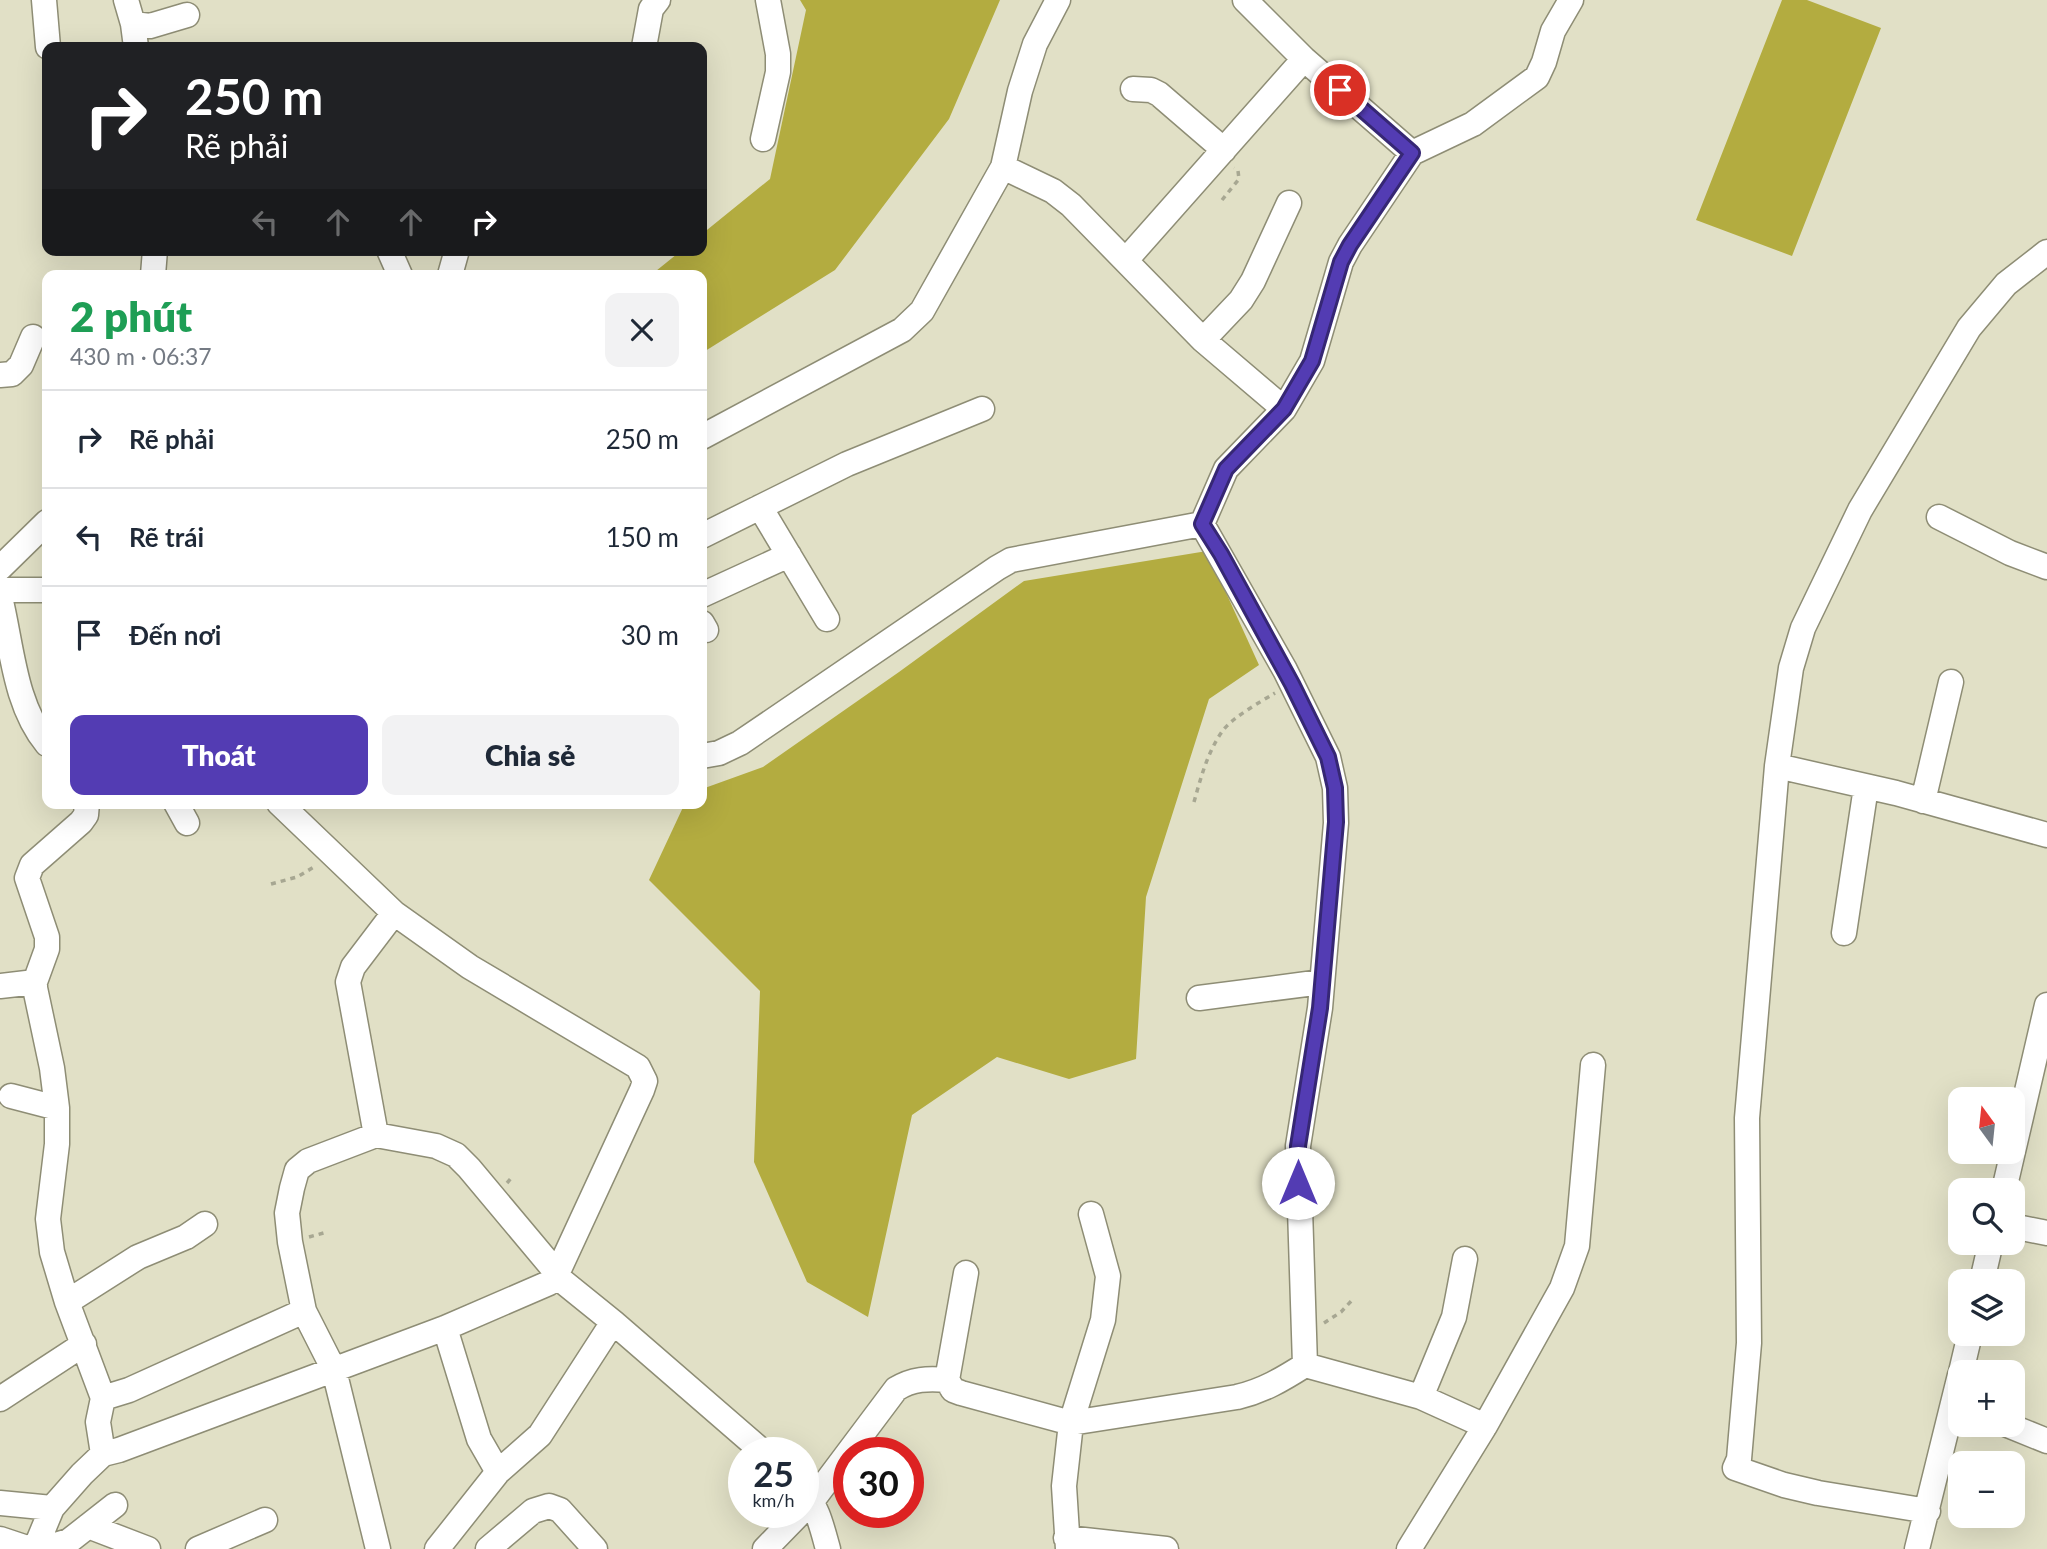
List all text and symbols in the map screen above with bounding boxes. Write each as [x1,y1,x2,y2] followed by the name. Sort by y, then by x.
[1310,60,1370,120] pin
[185,67,323,125] text: 250 m
[70,70,161,161] icon: right
[1321,71,1359,109] icon: arrive
[185,126,288,165] text: Rẽ phải
[246,203,284,241] icon: left
[319,203,357,241] icon: ahead
[392,203,430,241] icon: ahead
[465,203,503,241] icon: right
[70,291,192,341] text: 2 phút
[605,293,679,367] button: close
[70,342,212,370] text: 430 m · 06:37
[70,420,108,458] icon: right
[129,423,214,455] text: Rẽ phải
[606,423,679,455] text: 250 m
[70,518,108,556] icon: left
[129,521,204,553] text: Rẽ trái
[606,521,679,553] text: 150 m
[70,616,108,654] icon: arrive
[129,619,221,651] text: Đến nơi
[621,619,679,651] text: 30 m
[70,715,368,795] button: Thoát
[382,715,679,795] button: Chia sẻ
[1948,1087,2025,1164] north arrow
[1948,1087,2025,1528] map controls
[1261,1146,1335,1220] position arrow
[1948,1178,2025,1255] button: search
[1948,1269,2025,1346] button: layers
[1948,1360,2025,1437] button: +
[833,1437,924,1528] speed limit sign: 30
[1948,1451,2025,1528] button: −
[753,1452,794,1494] text: 25
[752,1489,795,1511] text: km/h

